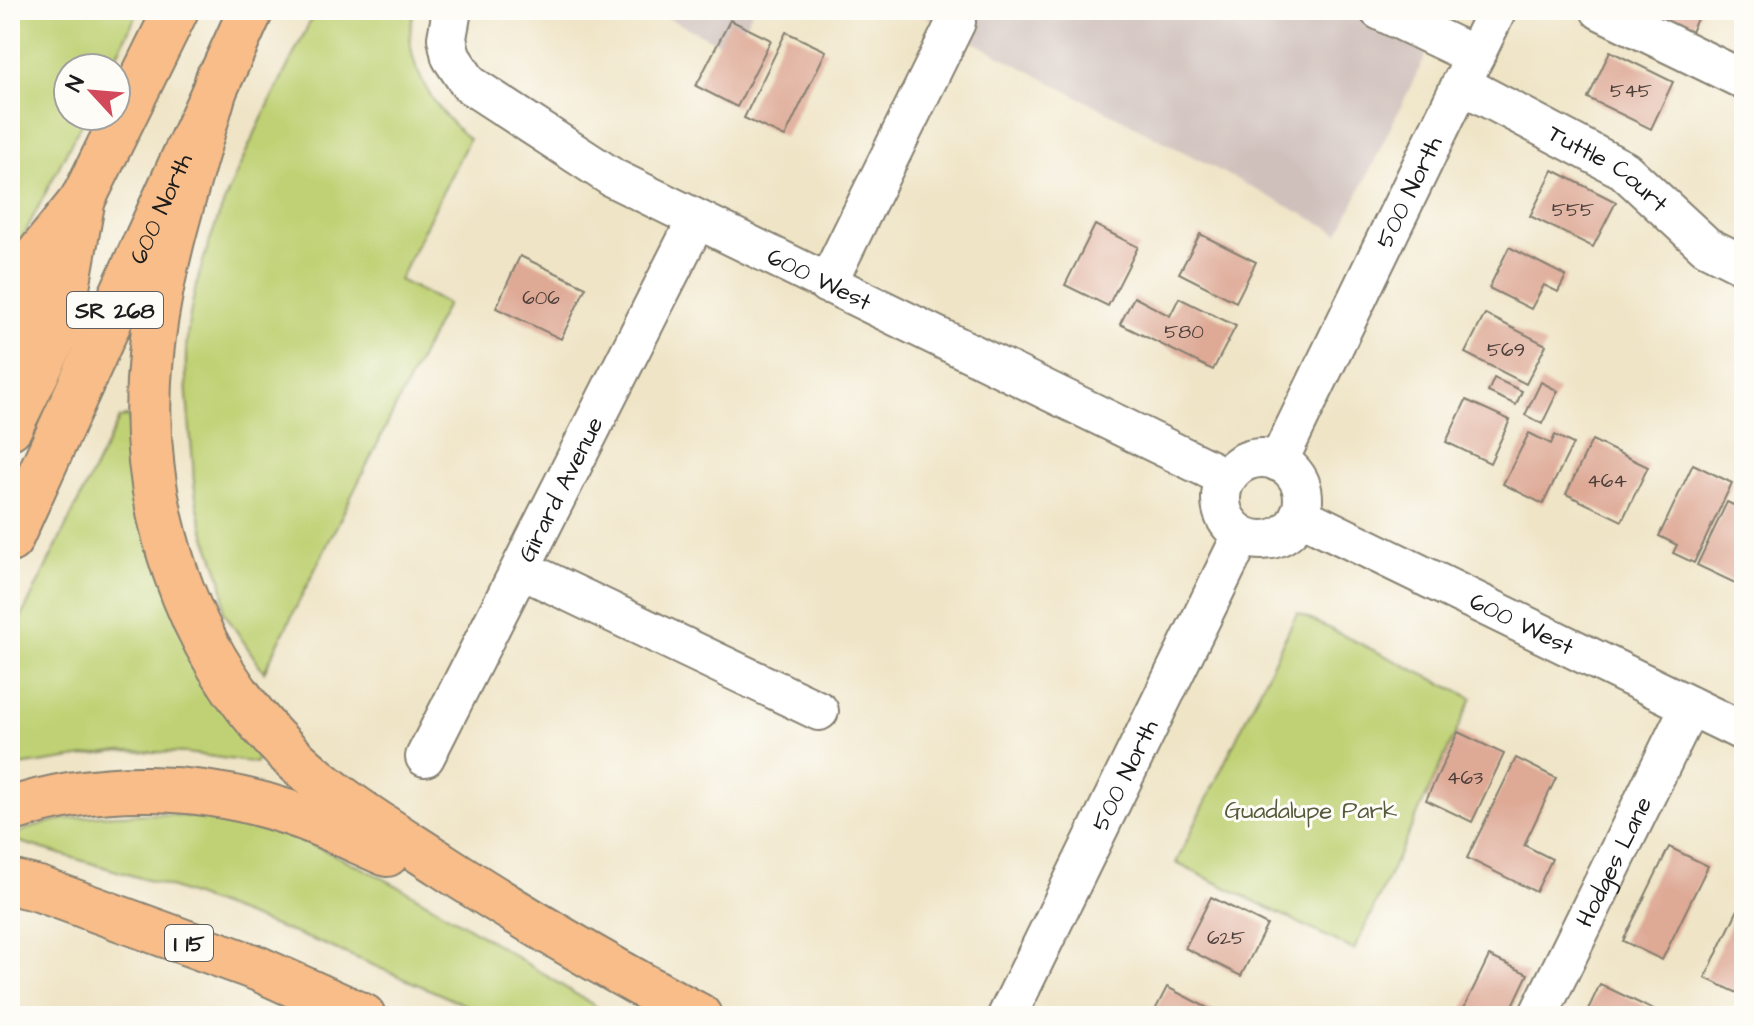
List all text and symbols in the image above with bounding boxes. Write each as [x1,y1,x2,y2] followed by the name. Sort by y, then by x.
[52,52,132,132] north arrow
[58,71,92,97] text: N
[1610,77,1652,105] house number: 545
[1542,117,1675,221] street label: Tuttle Court
[1368,131,1451,254] street label: 500 North
[122,148,202,270] street label: 600 North
[1552,196,1594,224] house number: 555
[761,240,877,320] street label: 600 West
[522,284,560,312] house number: 606
[67,292,163,328] road number: SR 268
[1164,318,1204,346] house number: 580
[1487,336,1525,364] house number: 569
[510,411,612,568] street label: Girard Avenue
[1587,467,1627,495] house number: 464
[1464,585,1580,665] street label: 600 West
[1084,714,1167,837] street label: 500 North
[1447,764,1483,792] house number: 463
[1568,791,1661,933] street label: Hodges Lane
[1225,794,1398,828] park label: Guadalupe Park
[1207,924,1245,952] house number: 625
[165,925,213,961] road number: I 15

